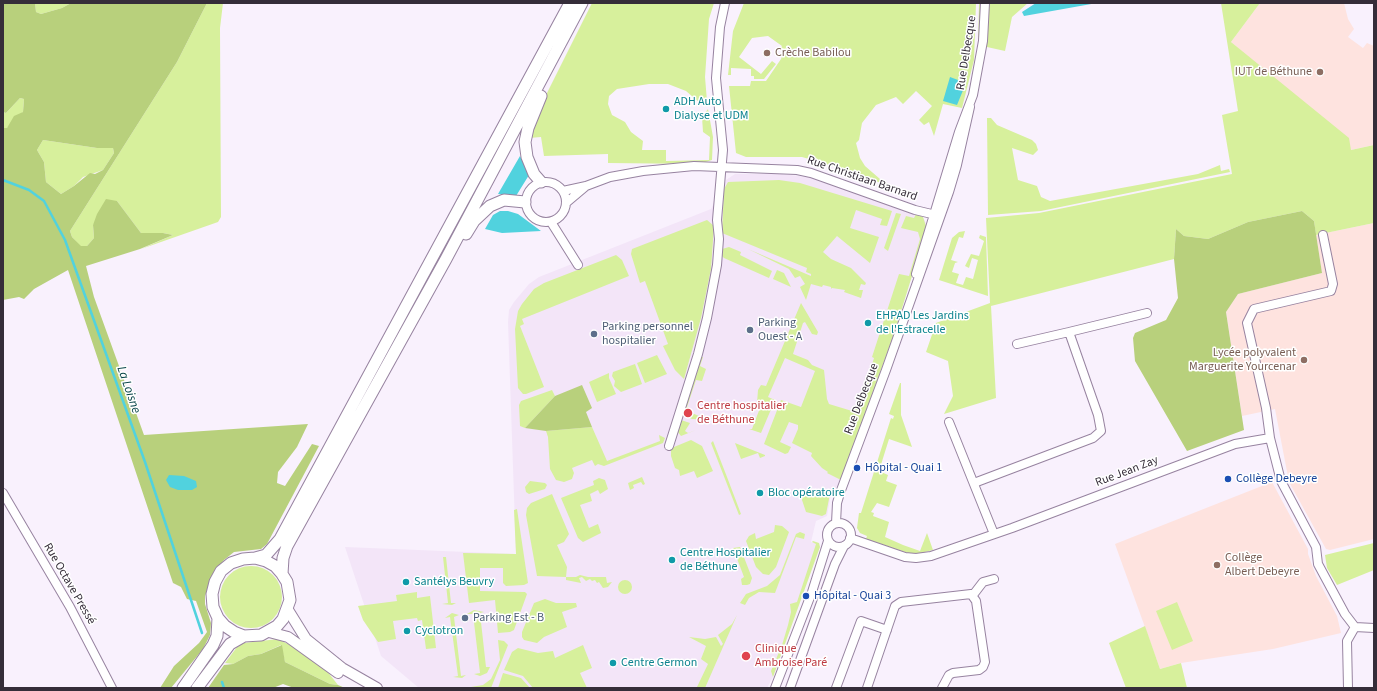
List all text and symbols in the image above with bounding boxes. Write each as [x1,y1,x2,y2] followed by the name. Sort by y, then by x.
[954,15,980,91] street label: Rue Delbecque
[775,46,851,60] place label: Crèche Babilou
[762,48,772,58] marker: Crèche Babilou
[1235,65,1312,79] place label: IUT de Béthune
[1315,67,1325,77] marker: IUT de Béthune
[674,95,749,123] place label: ADH Auto Dialyse et UDM
[661,104,671,114] marker: ADH Auto Dialyse et UDM
[805,153,919,205] street label: Rue Christiaan Barnard
[876,309,969,337] place label: EHPAD Les Jardins de l'Estracelle
[758,316,802,344] place label: Parking Ouest - A
[863,318,873,328] marker: EHPAD Les Jardins de l'Estracelle
[602,320,693,348] place label: Parking personnel hospitalier
[745,325,755,335] marker: Parking Ouest - A
[589,329,599,339] marker: Parking personnel hospitalier
[1189,346,1296,374] place label: Lycée polyvalent Marguerite Yourcenar
[1299,355,1309,365] marker: Lycée polyvalent Marguerite Yourcenar
[842,361,882,437] street label: Rue Delbecque
[113,364,143,416] water label: La Loisne
[697,399,786,427] place label: Centre hospitalier de Béthune
[682,407,694,419] marker: Centre hospitalier de Béthune
[1094,453,1160,491] street label: Rue Jean Zay
[865,461,942,475] place label: Hôpital - Quai 1
[852,463,862,473] marker: Hôpital - Quai 1
[1236,472,1317,486] place label: Collège Debeyre
[1223,474,1233,484] marker: Collège Debeyre
[768,486,845,500] place label: Bloc opératoire
[755,488,765,498] marker: Bloc opératoire
[40,541,98,627] street label: Rue Octave Pressé
[680,546,771,574] place label: Centre Hospitalier de Béthune
[1225,551,1299,579] place label: Collège Albert Debeyre
[667,555,677,565] marker: Centre Hospitalier de Béthune
[1212,560,1222,570] marker: Collège Albert Debeyre
[414,575,494,589] place label: Santélys Beuvry
[401,577,411,587] marker: Santélys Beuvry
[814,589,891,603] place label: Hôpital - Quai 3
[801,591,811,601] marker: Hôpital - Quai 3
[473,611,544,625] place label: Parking Est - B
[460,613,470,623] marker: Parking Est - B
[415,624,463,638] place label: Cyclotron
[402,626,412,636] marker: Cyclotron
[755,642,827,670] place label: Clinique Ambroise Paré
[740,650,752,662] marker: Clinique Ambroise Paré
[621,656,697,670] place label: Centre Germon
[608,658,618,668] marker: Centre Germon

